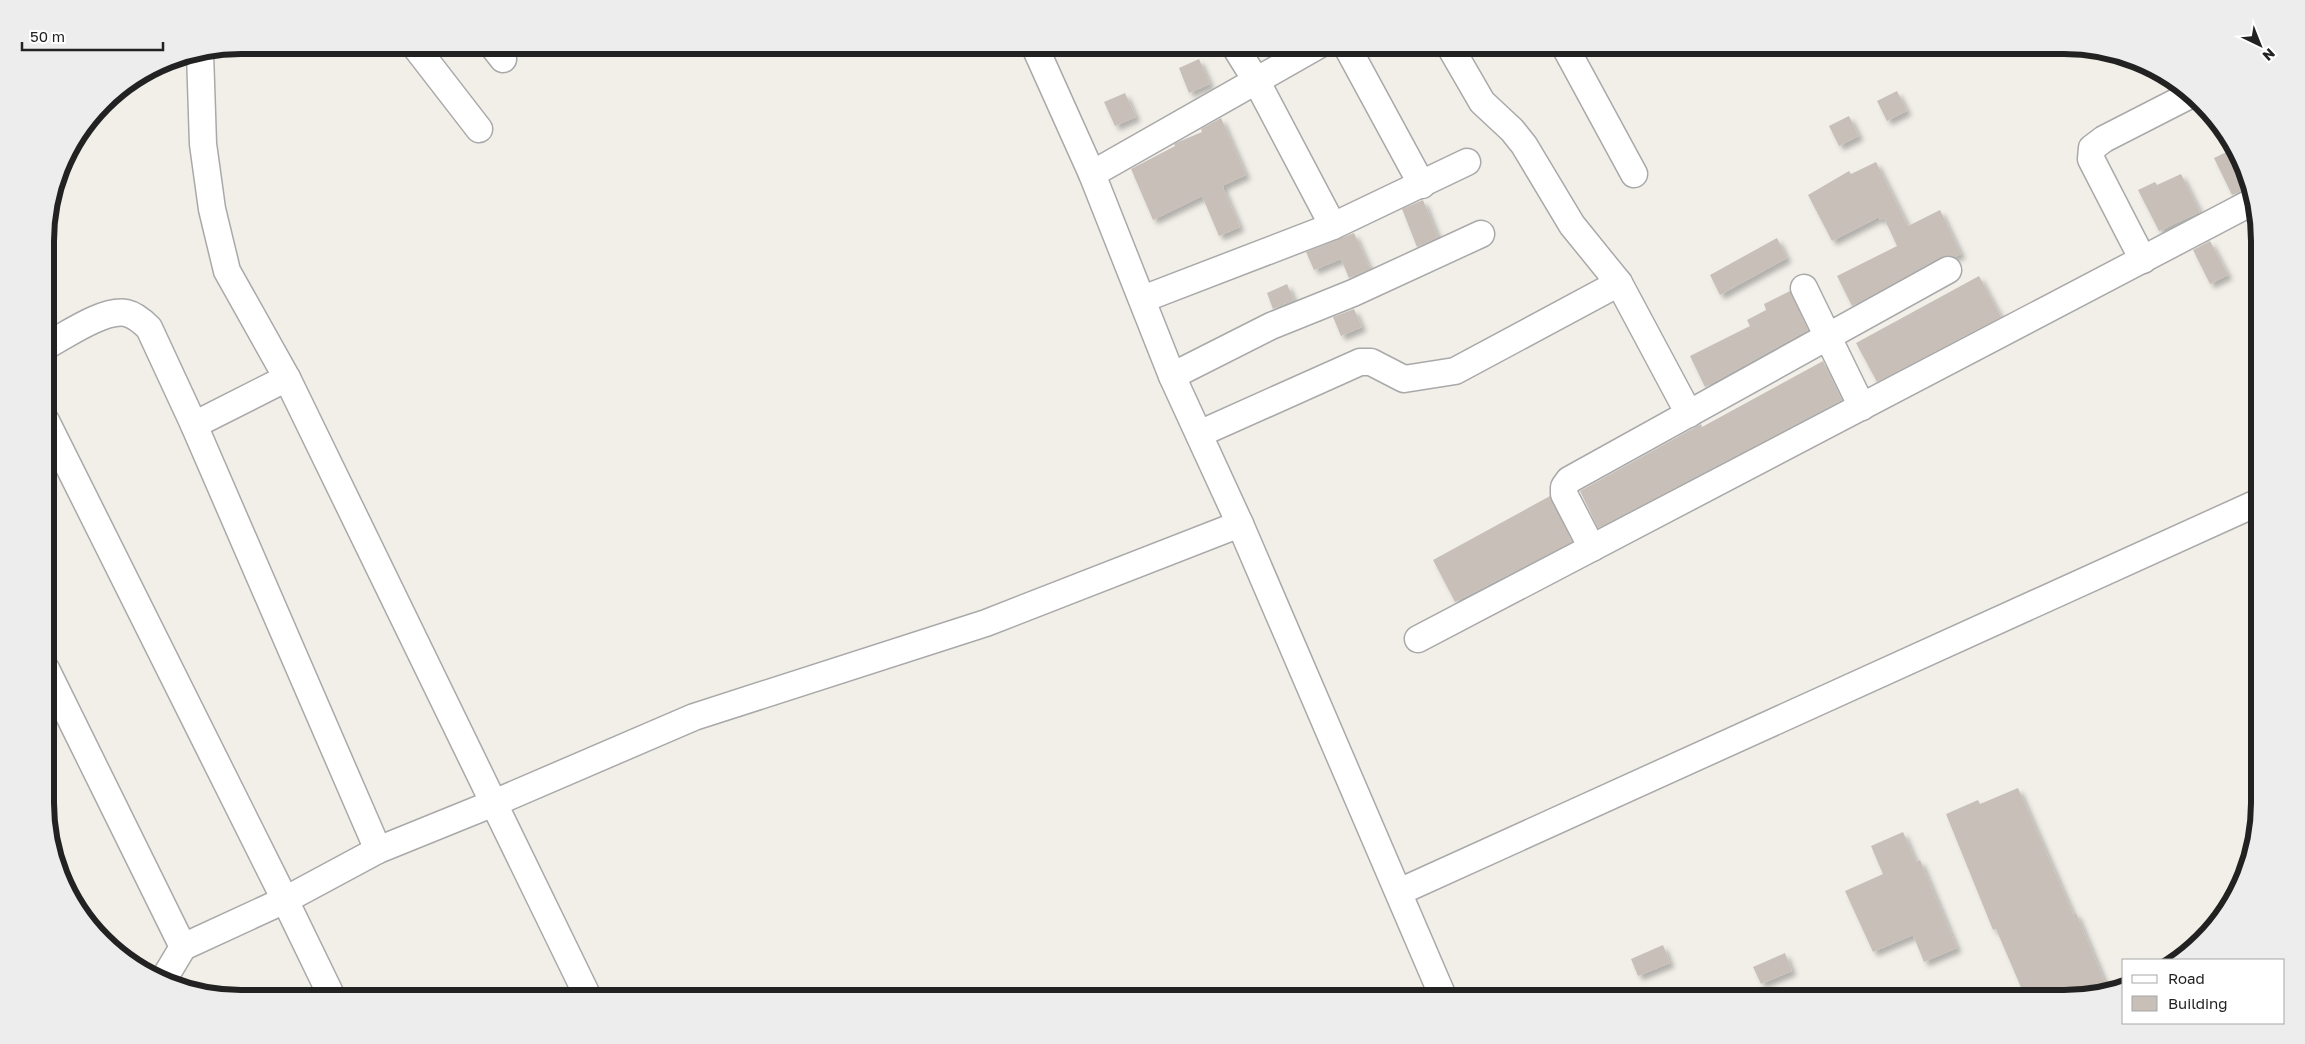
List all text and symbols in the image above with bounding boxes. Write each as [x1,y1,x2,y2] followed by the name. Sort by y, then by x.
[22,20,164,52] scale bar
[2235,20,2285,70] north arrow
[30,27,65,45] text: 50 m
[2260,45,2279,65] text: N
[2122,959,2285,1024] legend
[2168,969,2205,987] text: Road
[2168,994,2228,1012] text: Building

